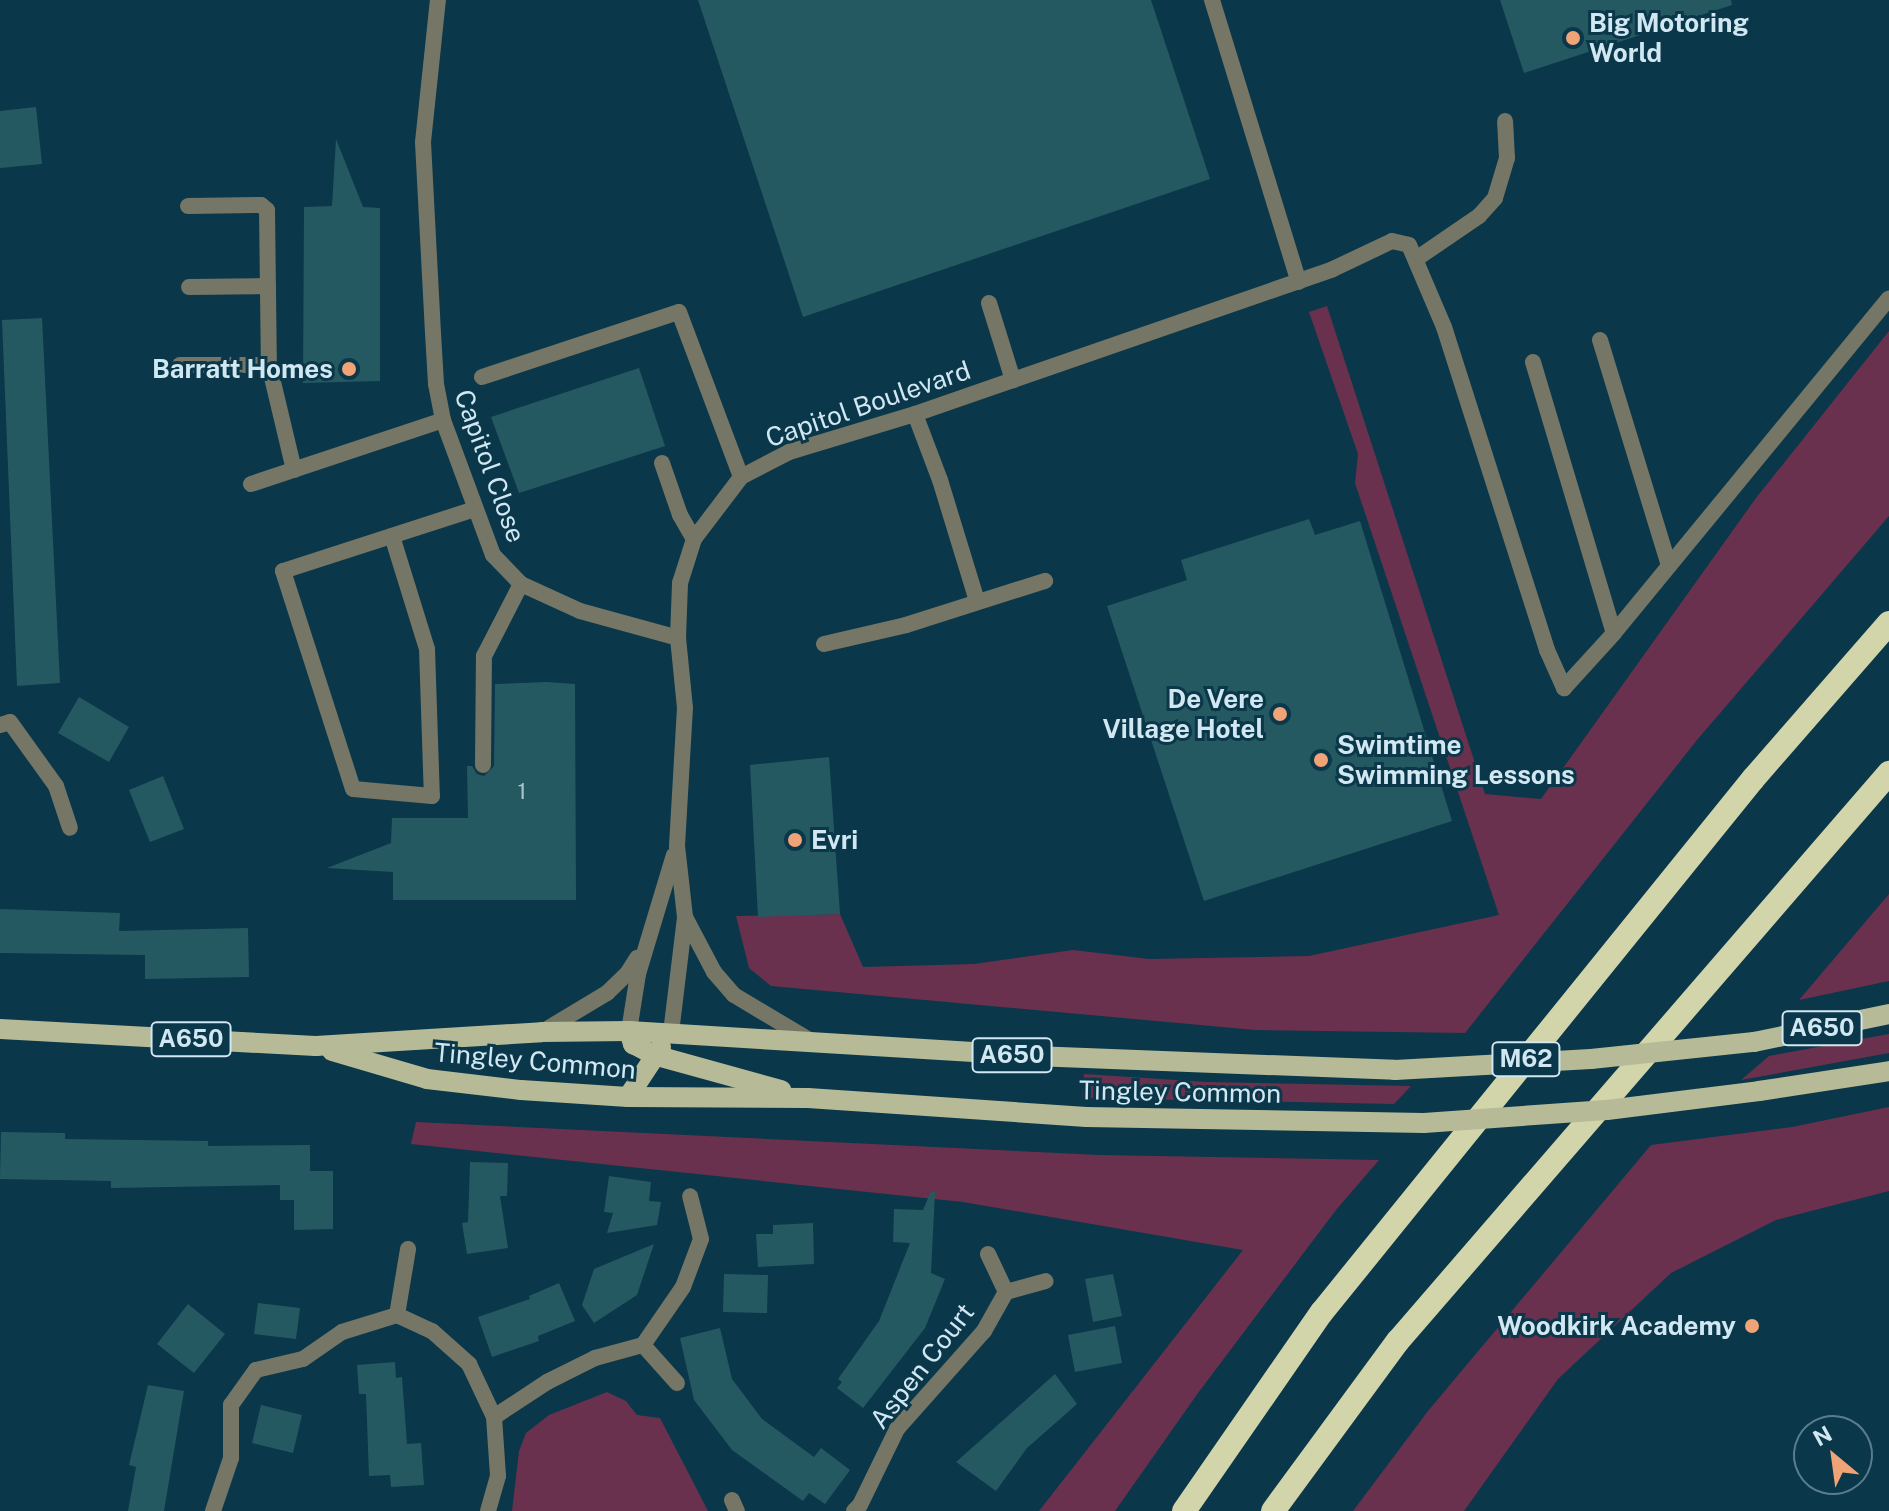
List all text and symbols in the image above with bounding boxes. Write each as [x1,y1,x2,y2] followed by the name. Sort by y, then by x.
[1589,7,1749,68] place label: Big Motoring World
[1564,29,1582,47] marker: Big Motoring World
[152,353,333,385] place label: Barratt Homes
[762,354,974,454] street label: Capitol Boulevard
[340,360,358,378] marker: Barratt Homes
[448,385,532,547] street label: Capitol Close
[1102,683,1264,744] place label: De Vere Village Hotel
[1271,705,1289,723] marker: De Vere Village Hotel
[1337,729,1575,790] place label: Swimtime Swimming Lessons
[1312,751,1330,769] marker: Swimtime Swimming Lessons
[518,779,526,805] house number: 1
[811,824,858,856] place label: Evri
[786,831,804,849] marker: Evri
[1780,1008,1864,1048] road number: A650
[149,1019,233,1059] road number: A650
[970,1035,1054,1075] road number: A650
[433,1037,637,1085] street label: Tingley Common
[1490,1039,1562,1079] road number: M62
[1079,1075,1281,1109] street label: Tingley Common
[863,1297,981,1435] street label: Aspen Court
[1497,1310,1736,1342] place label: Woodkirk Academy
[1743,1317,1761,1335] marker: Woodkirk Academy
[1793,1415,1873,1495] north arrow
[1809,1420,1836,1451] text: N

